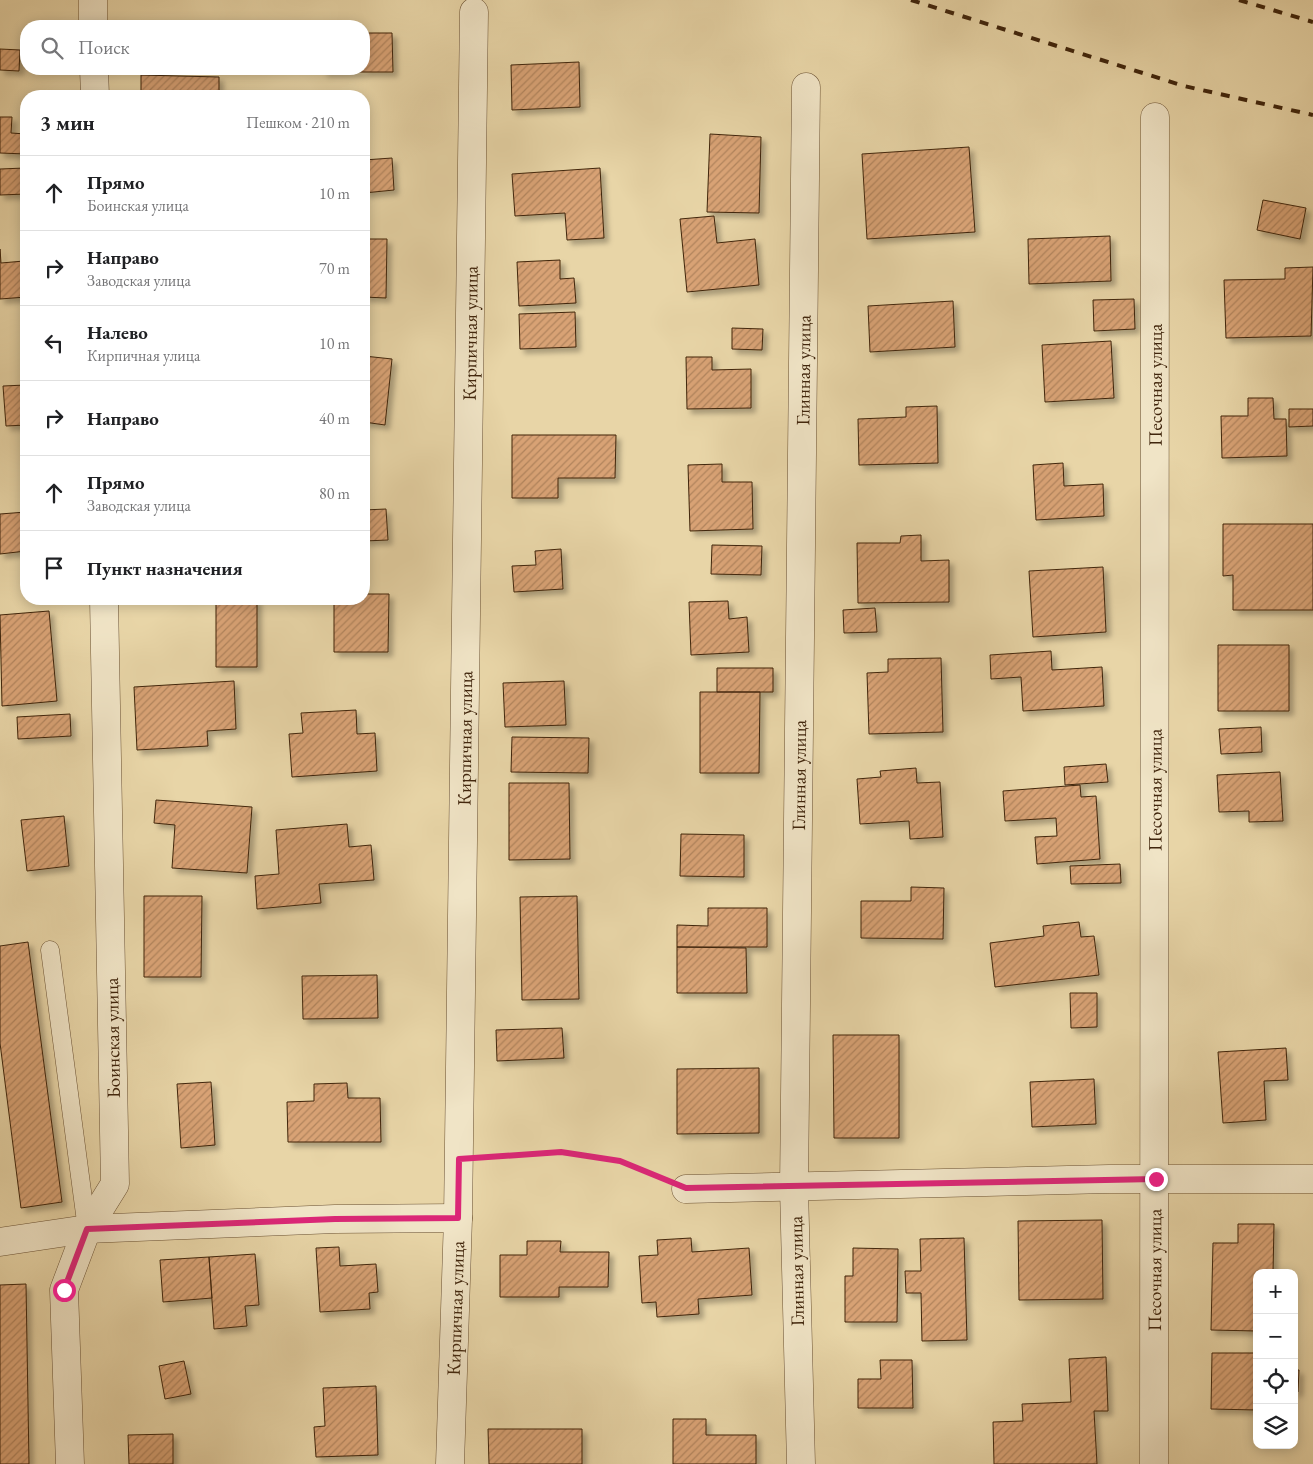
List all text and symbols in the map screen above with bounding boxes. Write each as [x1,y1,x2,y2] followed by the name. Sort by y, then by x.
[20,20,370,75] search box
[38,34,66,62] icon: search
[78,35,130,60] text: Поиск
[40,109,95,136] text: 3 мин
[246,112,350,133] text: Пешком · 210 m
[87,170,145,195] text: Прямо
[40,179,68,207] icon: ahead
[319,183,350,204] text: 10 m
[87,195,189,216] text: Боинская улица
[87,245,159,270] text: Направо
[40,254,68,282] icon: right
[319,258,350,279] text: 70 m
[457,265,484,401] street label: Кирпичная улица
[87,270,191,291] text: Заводская улица
[790,314,817,426] street label: Глинная улица
[87,320,148,345] text: Налево
[1143,323,1168,446] street label: Песочная улица
[40,329,68,357] icon: left
[319,333,350,354] text: 10 m
[87,345,200,366] text: Кирпичная улица
[40,404,68,432] icon: right
[87,406,159,431] text: Направо
[319,408,350,429] text: 40 m
[87,470,145,495] text: Прямо
[40,479,68,507] icon: ahead
[319,483,350,504] text: 80 m
[87,495,191,516] text: Заводская улица
[40,554,68,582] icon: arrive
[87,556,243,581] text: Пункт назначения
[451,670,478,806] street label: Кирпичная улица
[786,719,812,831] street label: Глинная улица
[1142,728,1168,851] street label: Песочная улица
[99,977,126,1099] street label: Боинская улица
[1145,1168,1168,1191] route end
[1142,1208,1167,1331] street label: Песочная улица
[783,1215,810,1326] street label: Глинная улица
[441,1240,470,1376] street label: Кирпичная улица
[1253,1269,1298,1449] map controls
[1253,1269,1298,1314] button: +
[53,1279,76,1302] route start
[1253,1314,1298,1359] button: −
[1253,1359,1298,1404] button: locate
[1253,1404,1298,1449] button: layers

